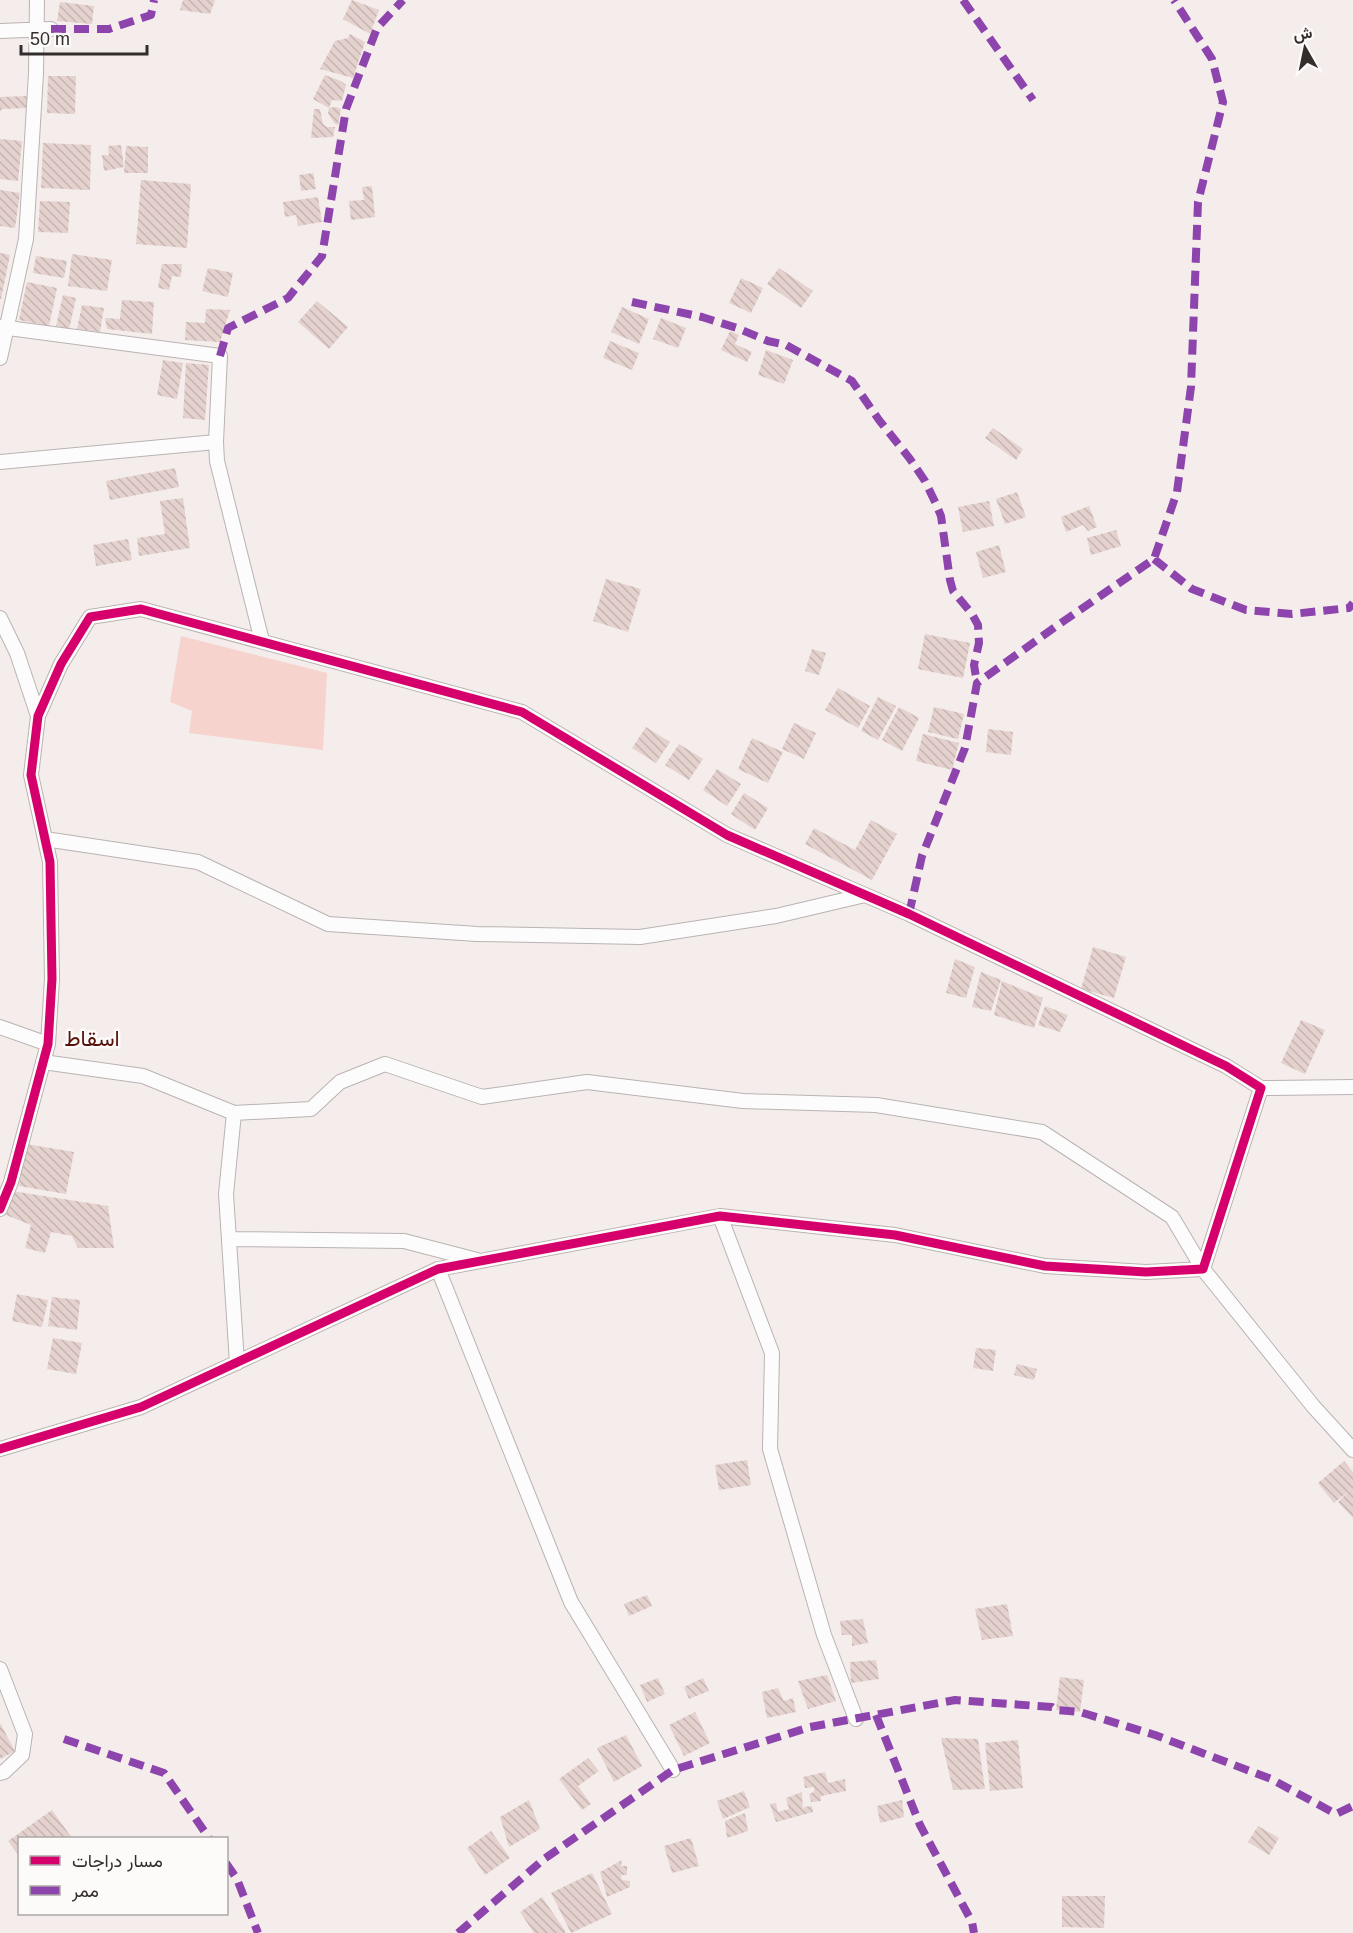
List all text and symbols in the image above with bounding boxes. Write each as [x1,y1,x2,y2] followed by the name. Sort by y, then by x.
[21,18,147,56] scale bar
[1275,18,1335,78] north arrow
[1292,24,1314,45] text: ش
[30,29,70,49] text: 50 m
[64,1026,120,1051] district label: اسقاط
[18,1837,228,1915] legend
[72,1851,163,1872] text: مسار دراجات
[71,1881,99,1902] text: ممر

